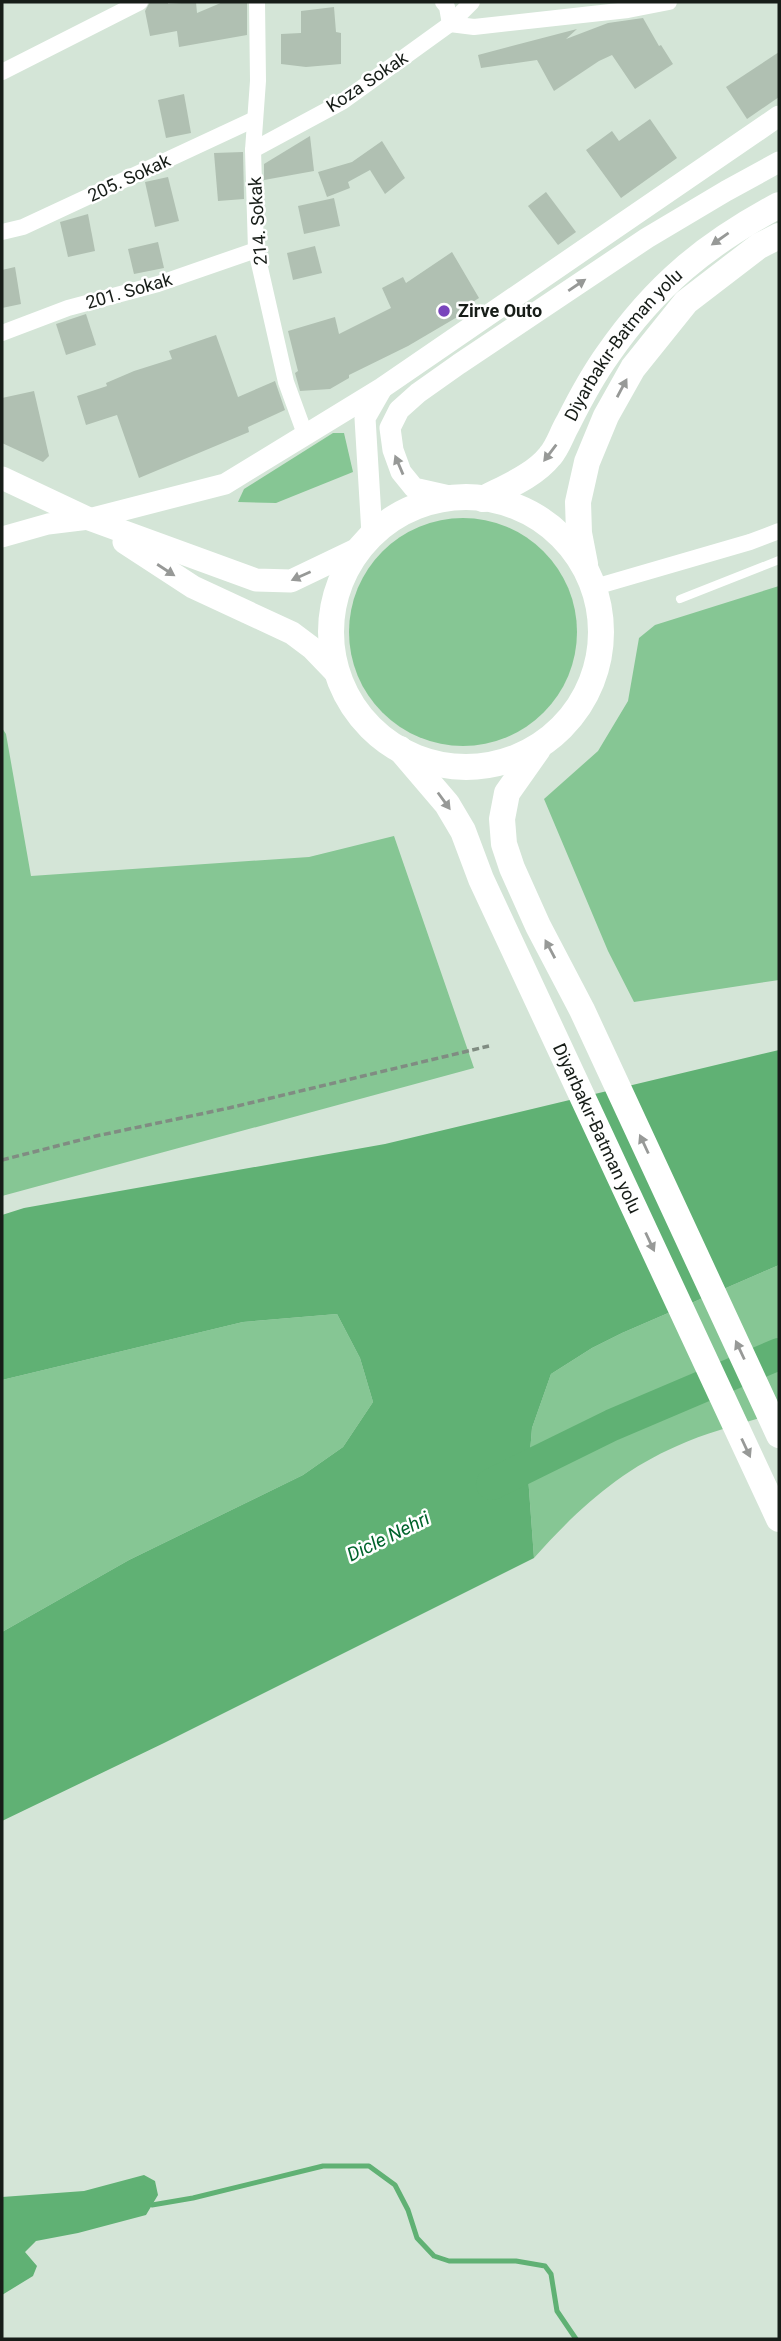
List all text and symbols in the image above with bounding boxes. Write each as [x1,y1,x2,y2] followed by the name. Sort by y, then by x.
[322,46,412,116] street label: Koza Sokak
[84,149,174,206] street label: 205. Sokak
[244,175,271,266] street label: 214. Sokak
[711,232,729,246] one-way arrow
[560,264,686,424] street label: Diyarbakır-Batman yolu
[83,268,175,313] street label: 201. Sokak
[568,278,586,292] one-way arrow
[458,300,542,321] place label: Zirve Outo
[436,303,452,319] marker: Zirve Outo
[616,378,628,398] one-way arrow
[543,444,557,462] one-way arrow
[394,454,405,475] one-way arrow
[157,563,176,576] one-way arrow
[291,570,311,582] one-way arrow
[437,792,451,810] one-way arrow
[545,939,556,959] one-way arrow
[549,1040,646,1216] street label: Diyarbakır-Batman yolu
[639,1134,650,1154] one-way arrow
[644,1232,656,1252] one-way arrow
[734,1340,745,1361] one-way arrow
[740,1438,752,1458] one-way arrow
[343,1506,434,1566] water label: Dicle Nehri

